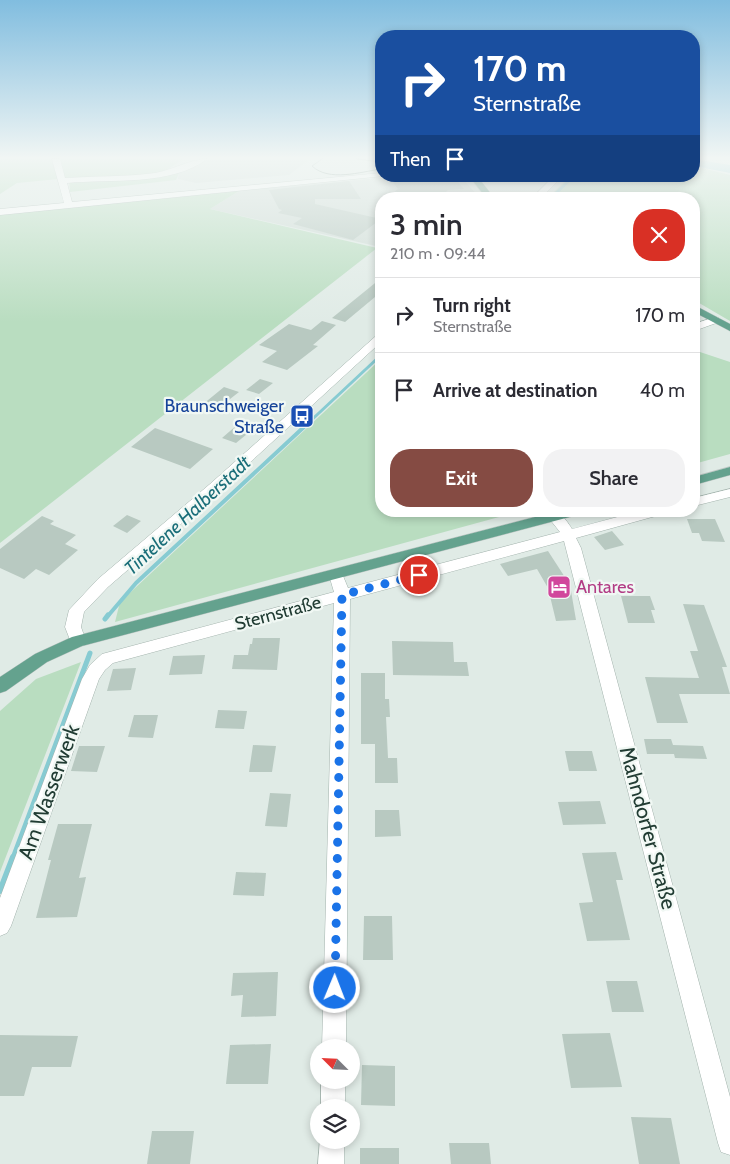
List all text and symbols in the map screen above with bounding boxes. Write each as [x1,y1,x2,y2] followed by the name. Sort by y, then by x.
[473,47,566,90] text: 170 m
[390,50,455,115] icon: right
[473,90,581,117] text: Sternstraße
[441,145,469,173] icon: arrive
[390,148,431,171] text: Then
[390,206,463,243] text: 3 min
[633,209,685,261] button: close
[390,244,486,263] text: 210 m · 09:44
[433,294,511,317] text: Turn right
[390,301,418,329] icon: right
[635,304,685,327] text: 170 m
[433,317,512,336] text: Sternstraße
[390,376,418,404] icon: arrive
[433,379,597,402] text: Arrive at destination
[640,379,685,402] text: 40 m
[165,395,284,438] place label: Braunschweiger Straße
[289,403,315,429] bus stop icon: Braunschweiger Straße
[390,449,533,507] button: Exit
[543,449,685,507] button: Share
[119,450,256,580] water label: Tintelene Halberstadt
[398,554,440,596] pin
[405,561,433,589] icon: arrive
[546,574,572,600] hotel icon: Antares
[576,576,634,598] place label: Antares
[232,591,324,635] street label: Sternstraße
[13,720,85,863] street label: Am Wasserwerk
[615,744,682,912] street label: Mahndorfer Straße
[308,961,360,1013] position arrow
[310,1039,360,1089] north arrow
[310,1039,360,1149] map controls
[310,1099,360,1149] button: layers

